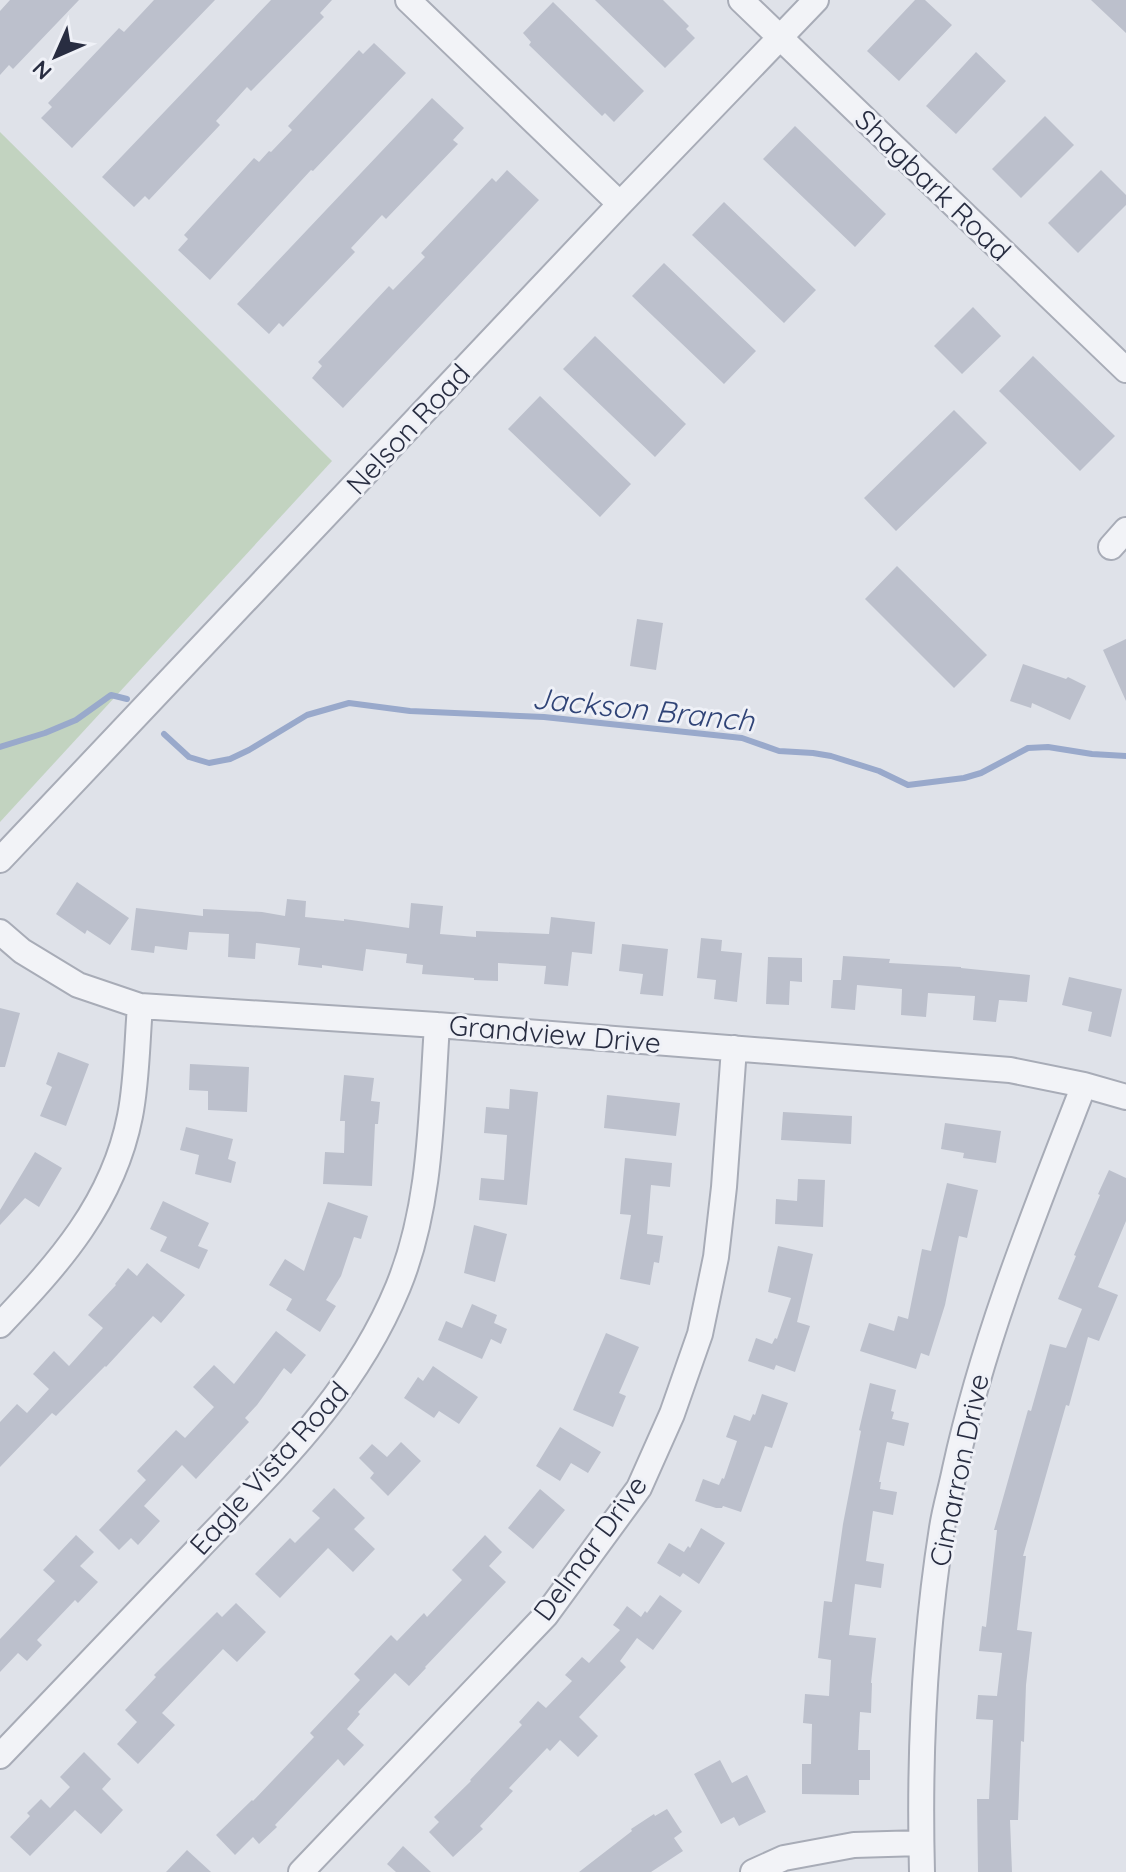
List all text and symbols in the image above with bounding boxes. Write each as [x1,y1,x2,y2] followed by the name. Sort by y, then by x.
[16,16,96,96] north arrow
[26,55,57,86] text: N
[848,102,1018,268] street label: Shagbark Road
[338,356,477,501] street label: Nelson Road
[530,678,757,740] water label: Jackson Branch
[448,1007,663,1060] street label: Grandview Drive
[921,1370,996,1569] street label: Cimarron Drive
[182,1374,356,1562] street label: Eagle Vista Road
[525,1468,654,1627] street label: Delmar Drive

